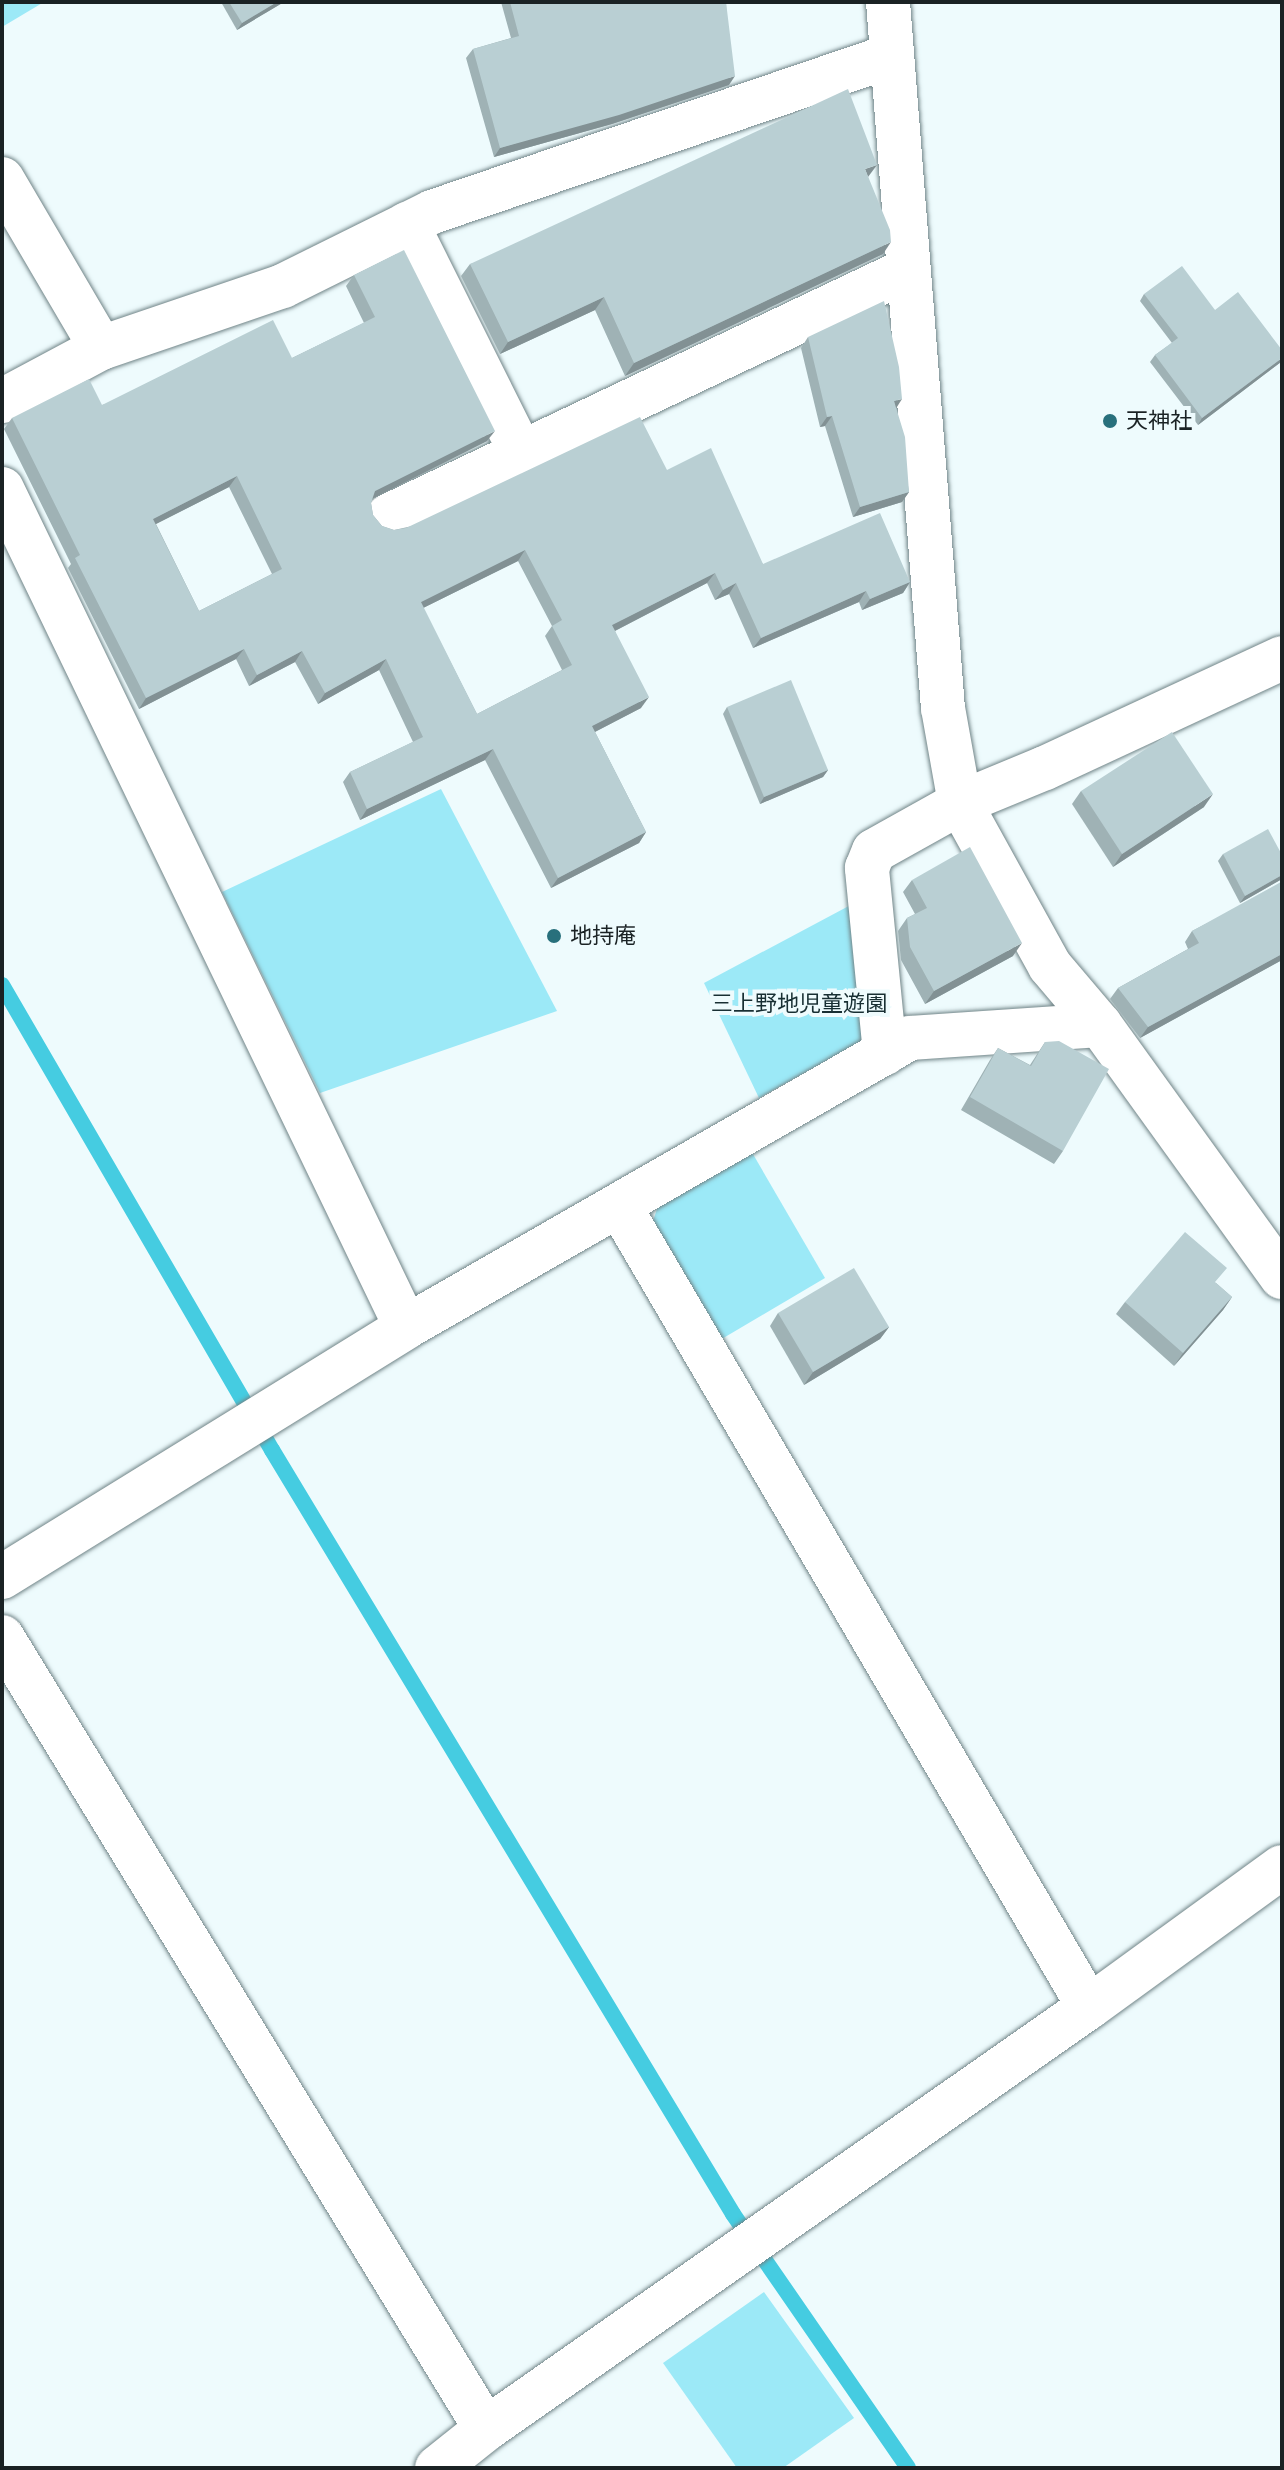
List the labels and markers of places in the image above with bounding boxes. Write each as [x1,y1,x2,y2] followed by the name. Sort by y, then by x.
[1126,408,1192,434] place label: 天神社
[1101,412,1119,430] marker: 天神社
[570,923,636,949] place label: 地持庵
[545,927,563,945] marker: 地持庵

